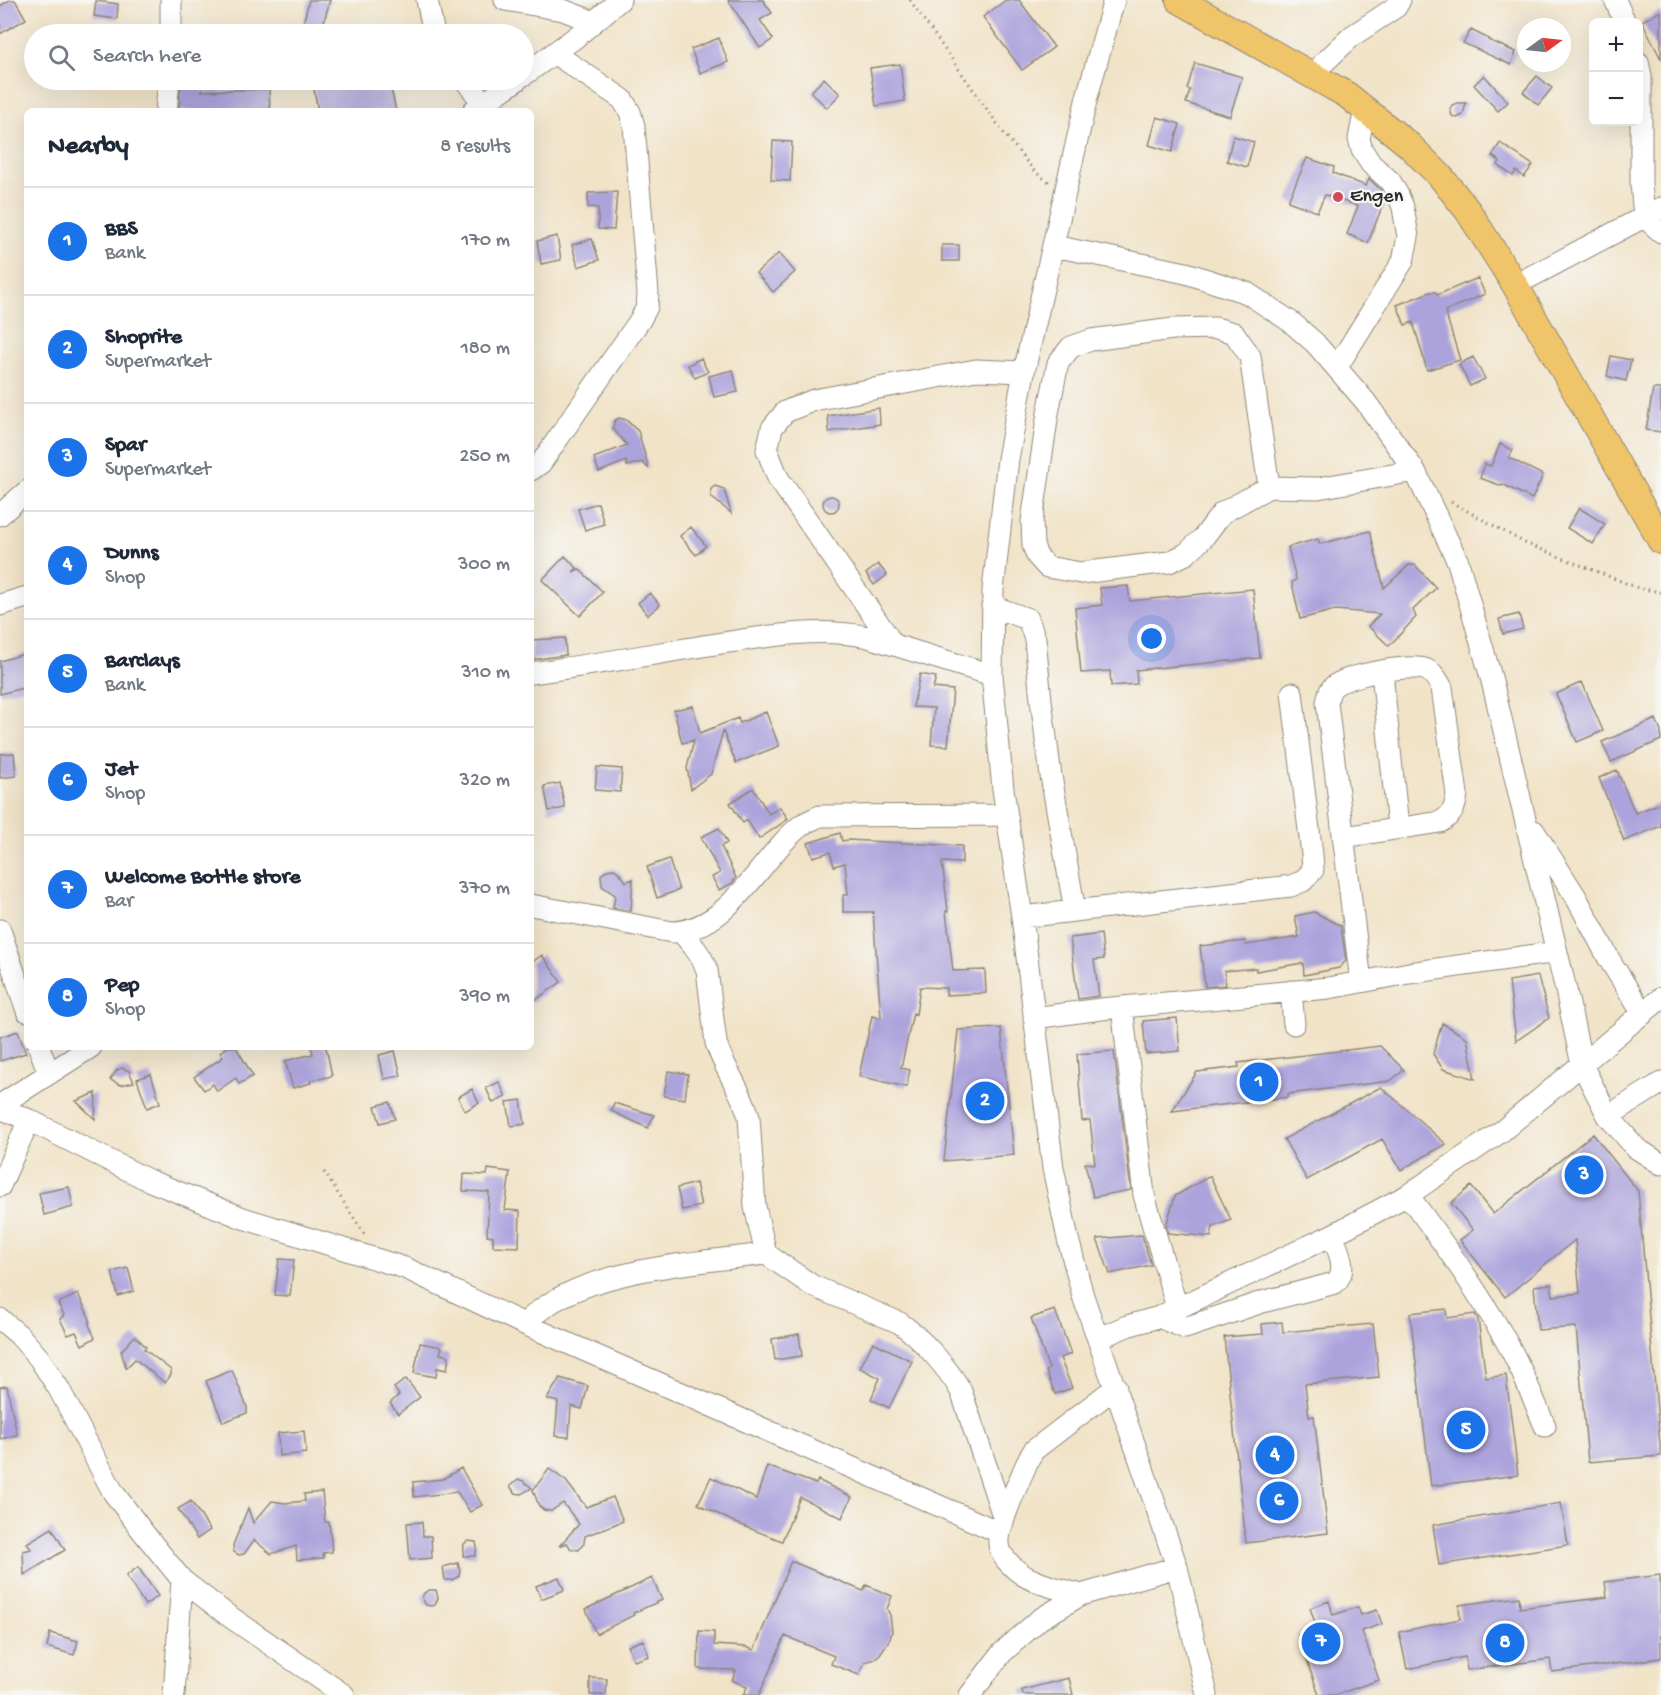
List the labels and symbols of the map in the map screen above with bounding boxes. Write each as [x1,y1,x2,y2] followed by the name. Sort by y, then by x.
[1517,18,1571,72] north arrow
[1350,186,1404,209] place label: Engen
[1331,190,1345,204] marker: Engen
[1137,624,1166,653] your location
[1240,1060,1278,1104] pin: 1
[966,1078,1004,1124] pin: 2
[1564,1152,1604,1198] pin: 3
[1446,1408,1486,1452] pin: 5
[1256,1432,1294,1478] pin: 4
[1260,1478,1298,1524] pin: 6
[1302,1620,1340,1664] pin: 7
[1486,1620,1524,1666] pin: 8

